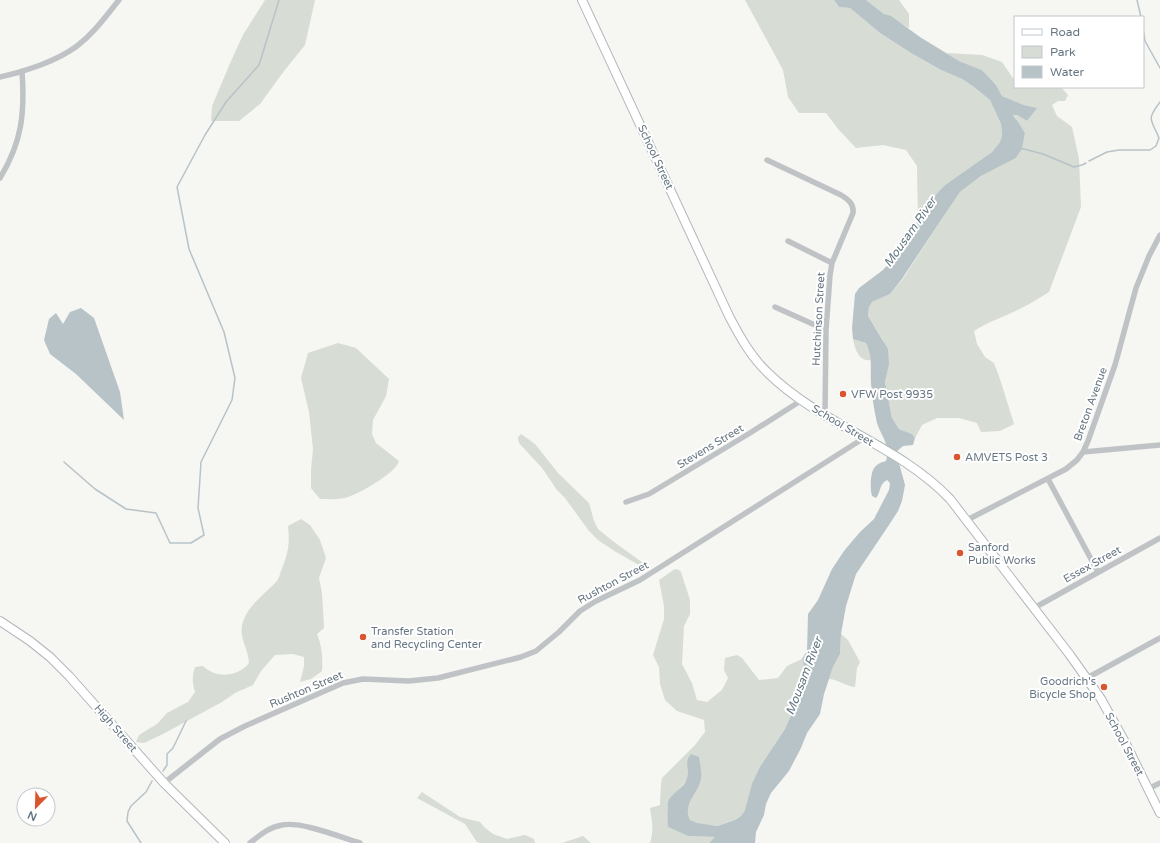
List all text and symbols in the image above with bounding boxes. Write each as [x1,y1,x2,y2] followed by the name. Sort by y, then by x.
[1014,16,1144,88] legend
[1050,25,1080,39] text: Road
[1050,45,1076,59] text: Park
[1050,65,1085,79] text: Water
[635,123,676,192] street label: School Street
[881,193,940,270] water label: Mousam River
[810,272,827,366] street label: Hutchinson Street
[1071,366,1110,443] street label: Breton Avenue
[851,388,933,401] place label: VFW Post 9935
[838,389,848,399] marker: VFW Post 9935
[809,402,876,449] street label: School Street
[675,422,746,471] street label: Stevens Street
[965,451,1048,464] place label: AMVETS Post 3
[952,452,962,462] marker: AMVETS Post 3
[968,541,1036,567] place label: Sanford Public Works
[1061,543,1123,586] street label: Essex Street
[955,548,965,558] marker: Sanford Public Works
[576,558,651,607] street label: Rushton Street
[371,625,483,651] place label: Transfer Station and Recycling Center
[358,632,368,642] marker: Transfer Station and Recycling Center
[783,634,826,717] water label: Mousam River
[268,668,345,711] street label: Rushton Street
[1029,675,1096,701] place label: Goodrich's Bicycle Shop
[1099,682,1109,692] marker: Goodrich's Bicycle Shop
[91,702,140,755] street label: High Street
[1102,710,1147,778] street label: School Street
[16,787,56,827] north arrow
[26,808,39,823] text: N

